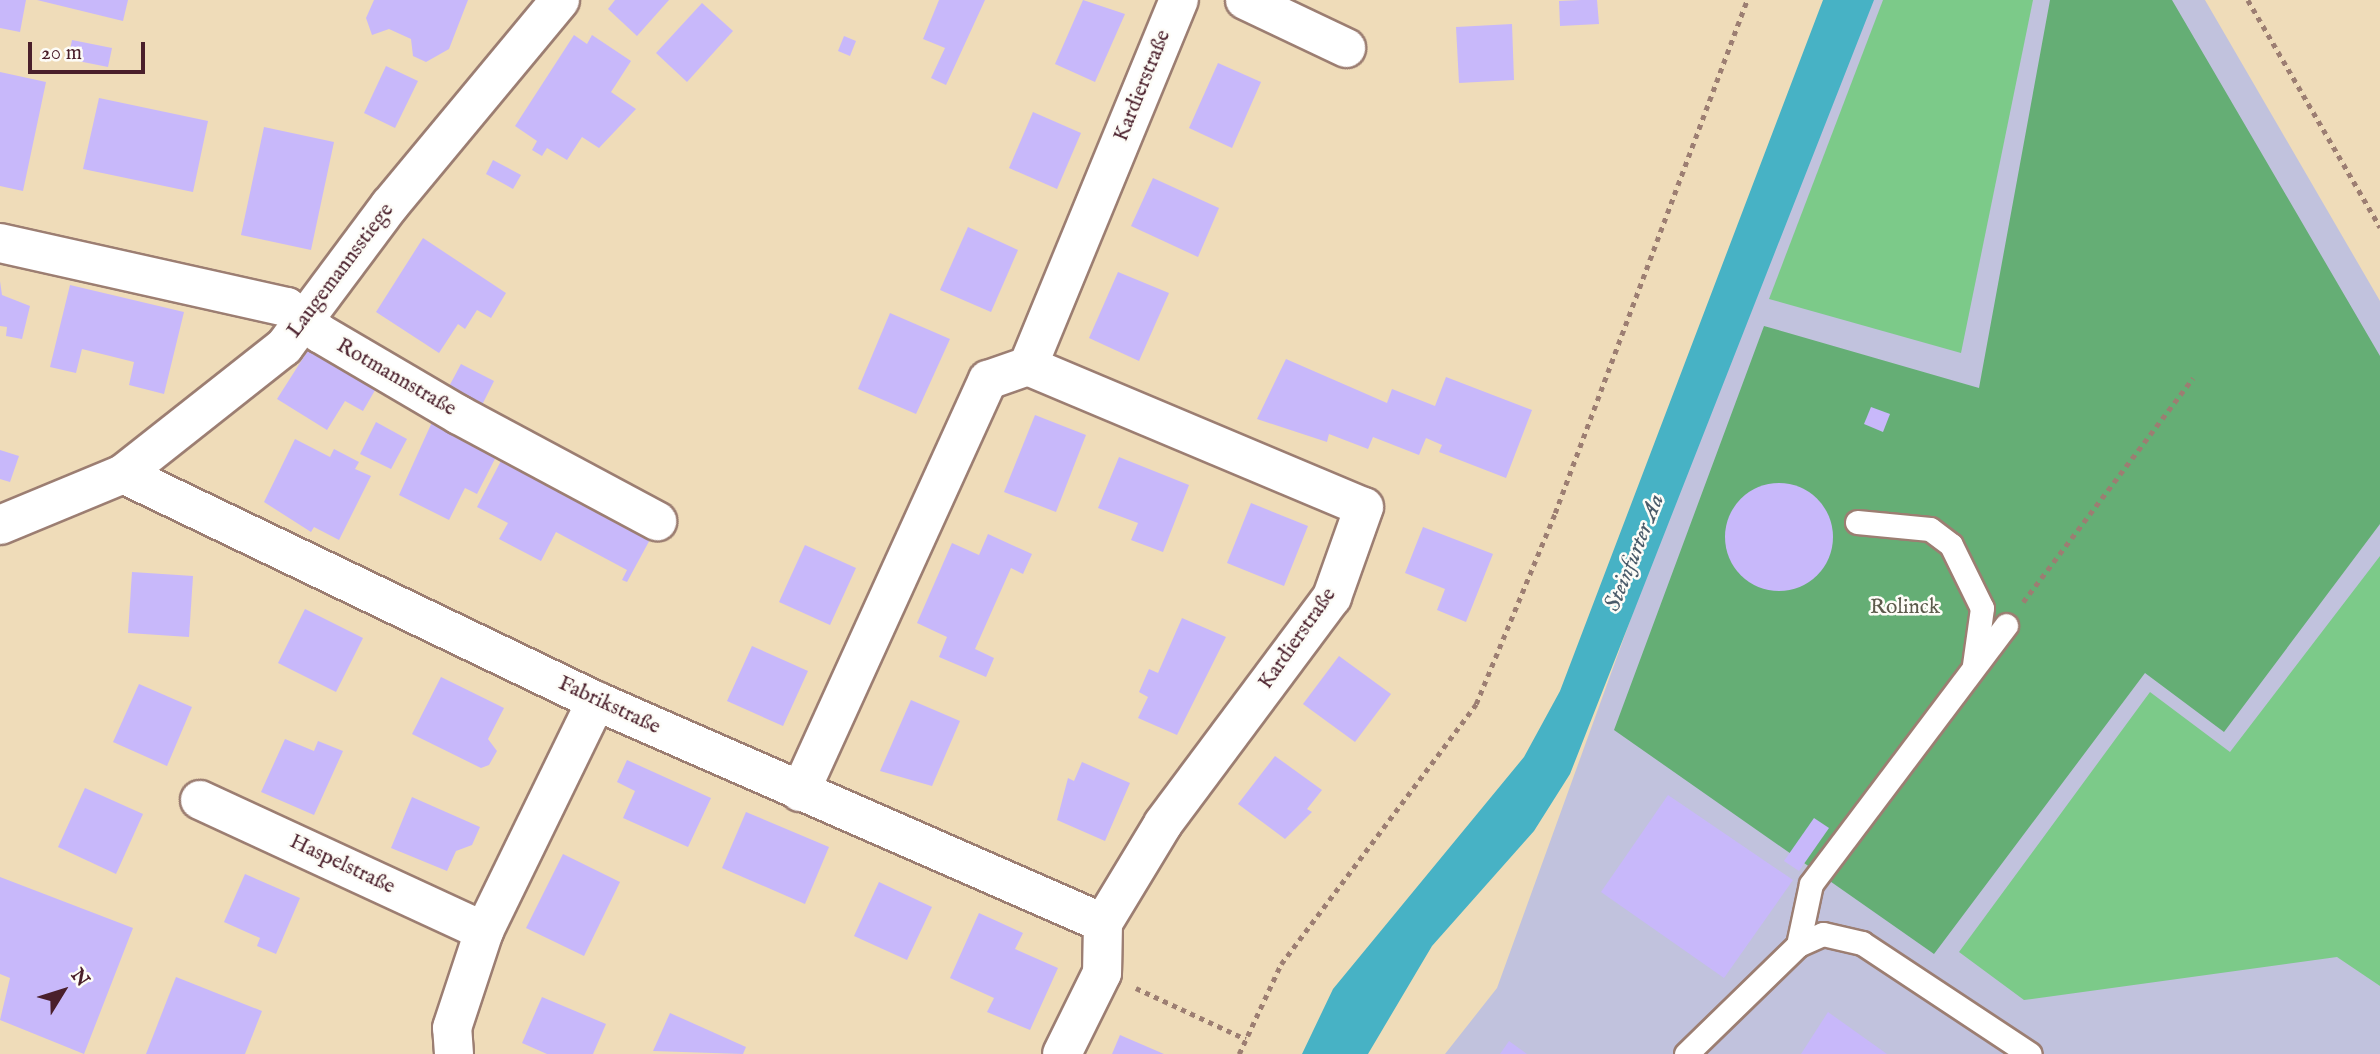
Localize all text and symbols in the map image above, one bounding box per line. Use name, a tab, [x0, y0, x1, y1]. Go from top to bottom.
street label: Kardierstraße	[1109, 27, 1177, 145]
scale bar	[32, 28, 149, 72]
text: 20 m	[41, 40, 82, 67]
street label: Laugemannsstiege	[282, 199, 400, 343]
street label: Rotmannstraße	[332, 334, 460, 422]
water label: Steinfurter Aa	[1599, 491, 1671, 615]
street label: Kardierstraße	[1254, 583, 1342, 695]
park label: Rolinck	[1870, 595, 1940, 621]
street label: Fabrikstraße	[554, 671, 664, 741]
street label: Haspelstraße	[285, 830, 399, 900]
north arrow	[28, 956, 98, 1026]
text: N	[65, 964, 94, 992]

